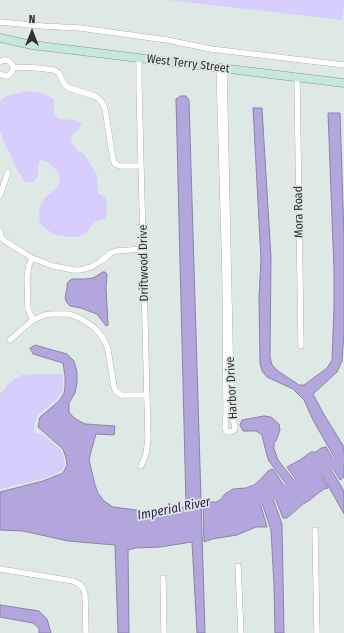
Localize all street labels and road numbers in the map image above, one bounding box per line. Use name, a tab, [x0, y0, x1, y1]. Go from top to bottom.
street label: West Terry Street	[146, 52, 230, 76]
street label: Mora Road	[291, 186, 307, 238]
street label: Driftwood Drive	[136, 224, 152, 302]
street label: Harbor Drive	[223, 356, 241, 420]

